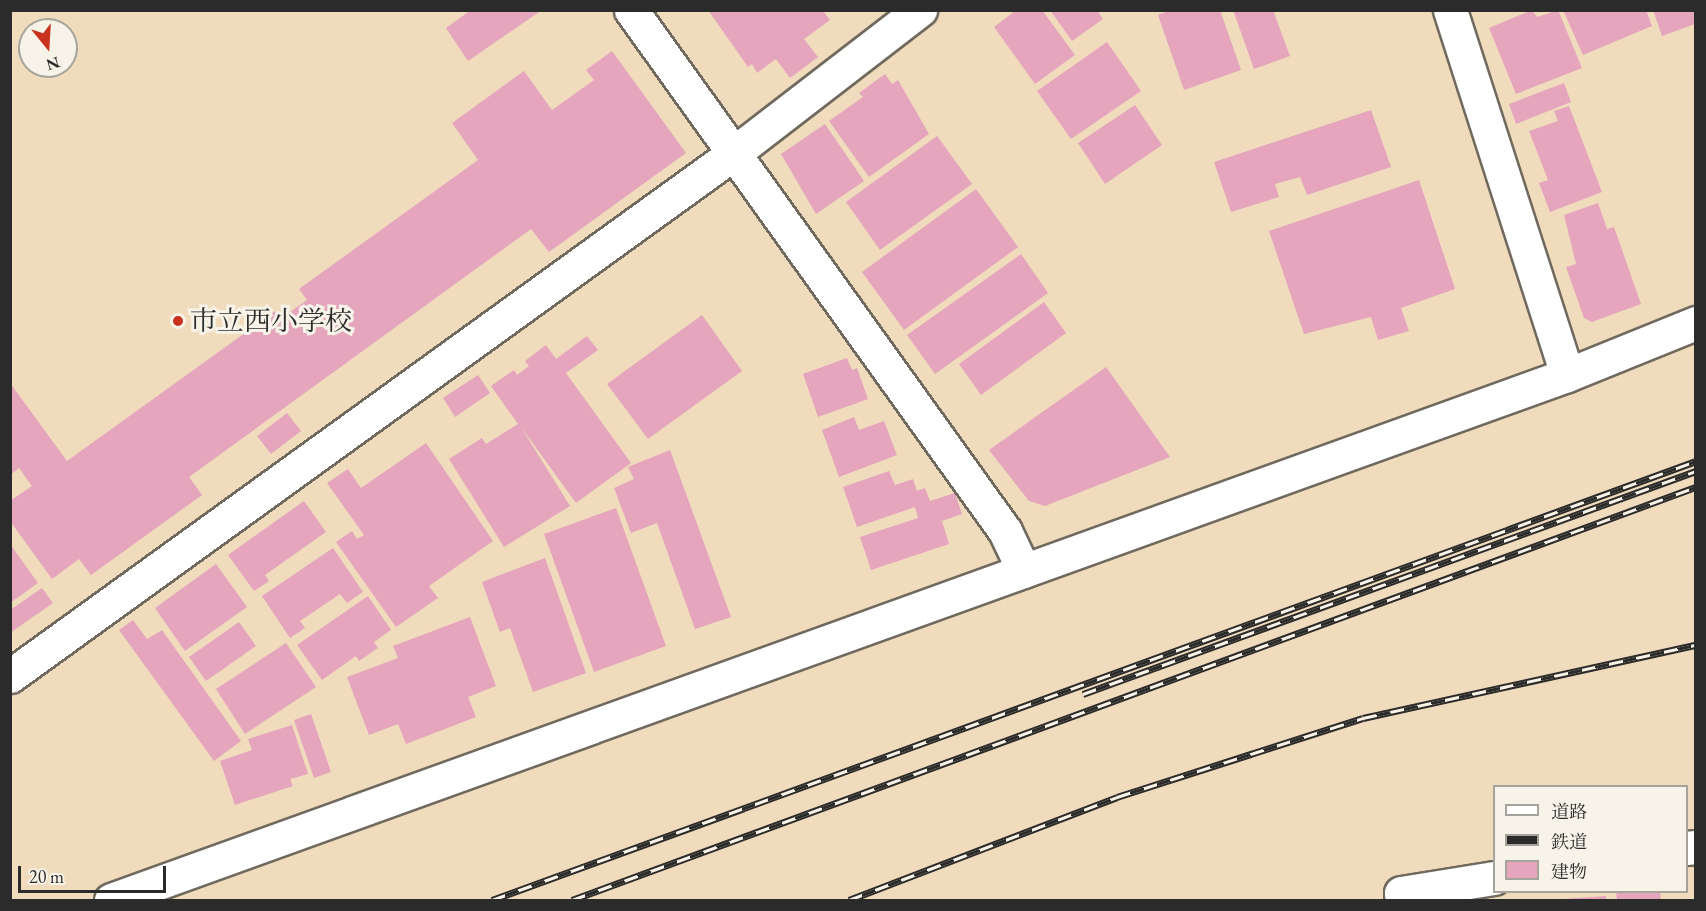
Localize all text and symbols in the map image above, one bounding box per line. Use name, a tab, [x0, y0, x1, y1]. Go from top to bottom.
north arrow	[18, 18, 78, 78]
text: N	[44, 52, 63, 76]
place label: 市立西小学校	[190, 305, 352, 337]
marker: 市立西小学校	[171, 314, 185, 328]
legend	[1493, 785, 1688, 893]
text: 道路	[1551, 800, 1587, 823]
text: 鉄道	[1551, 830, 1587, 853]
scale bar	[21, 854, 170, 892]
text: 建物	[1551, 860, 1587, 883]
text: 20 m	[29, 865, 64, 888]

